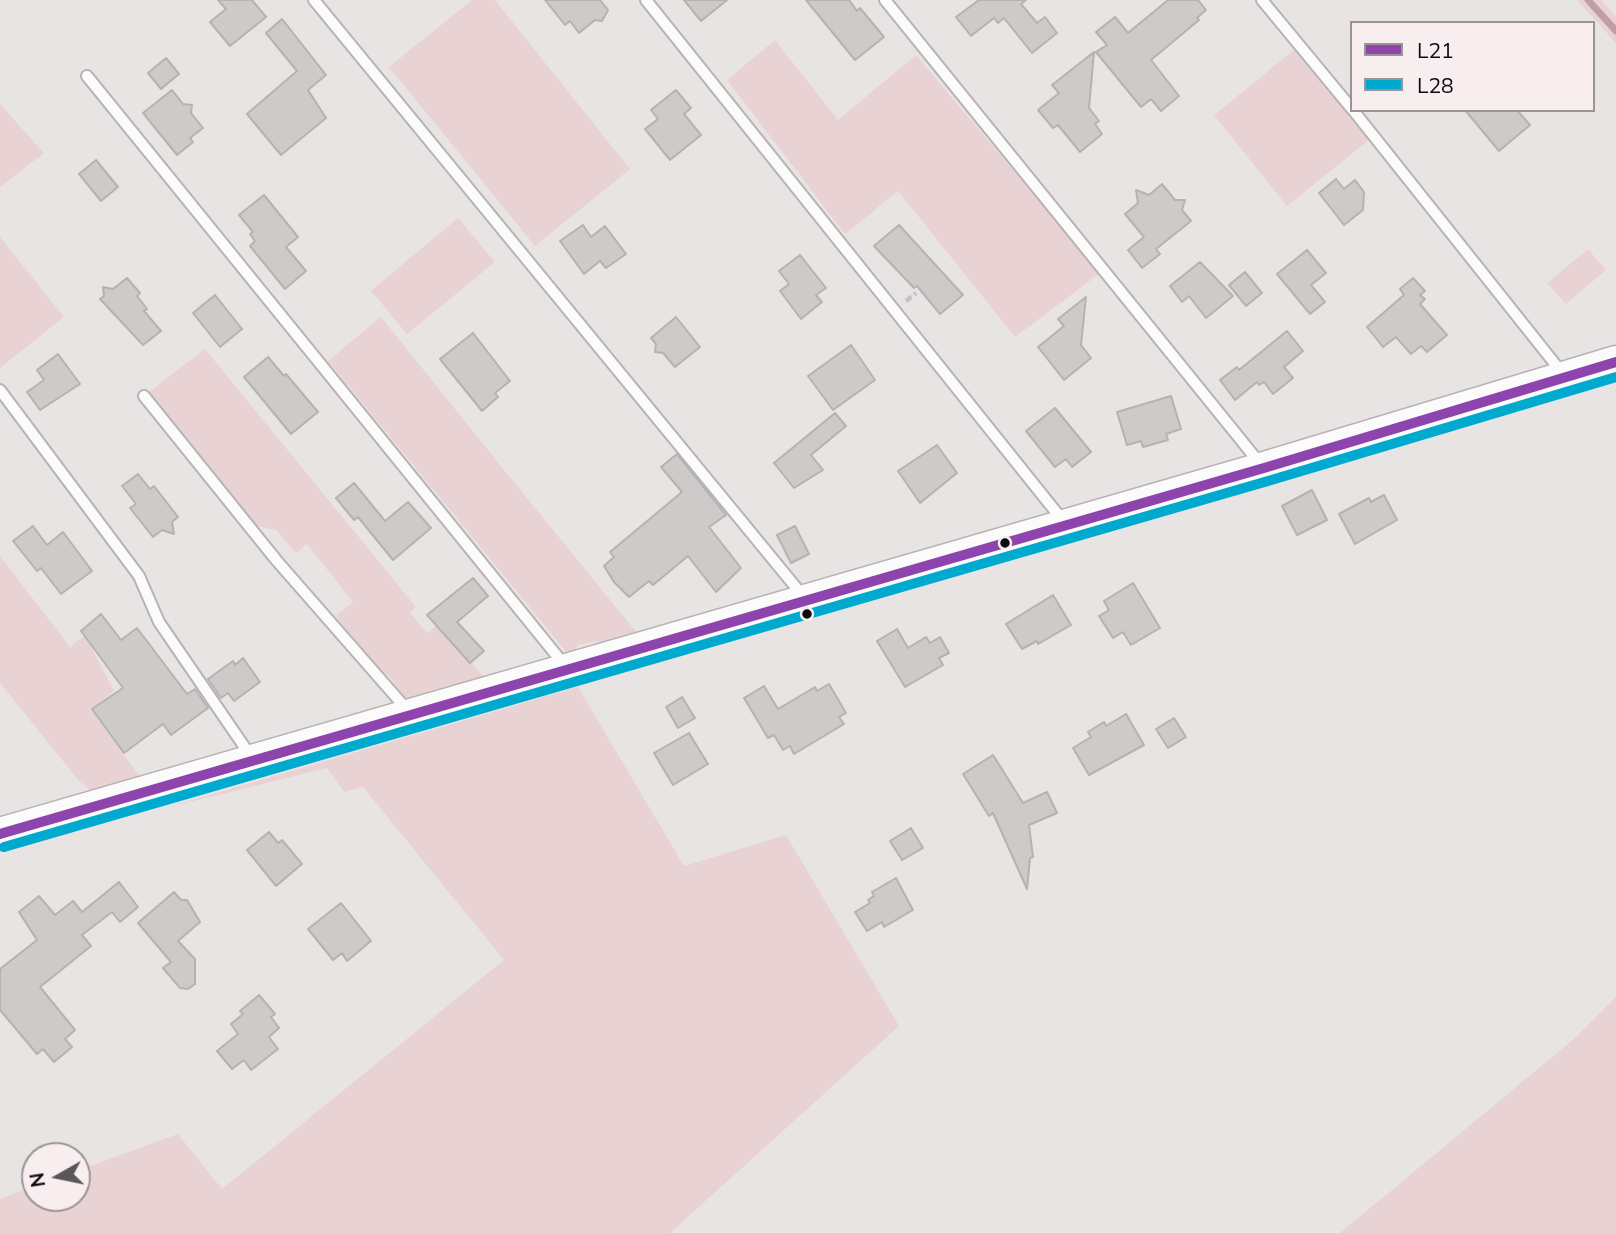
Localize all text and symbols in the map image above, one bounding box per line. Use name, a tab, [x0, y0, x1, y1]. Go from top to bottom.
legend	[1350, 21, 1595, 112]
text: L21	[1417, 37, 1454, 63]
text: L28	[1417, 72, 1454, 98]
unlabelled marker	[998, 536, 1012, 550]
unlabelled marker	[800, 607, 814, 621]
north arrow	[21, 1142, 91, 1212]
text: N	[24, 1171, 50, 1189]

